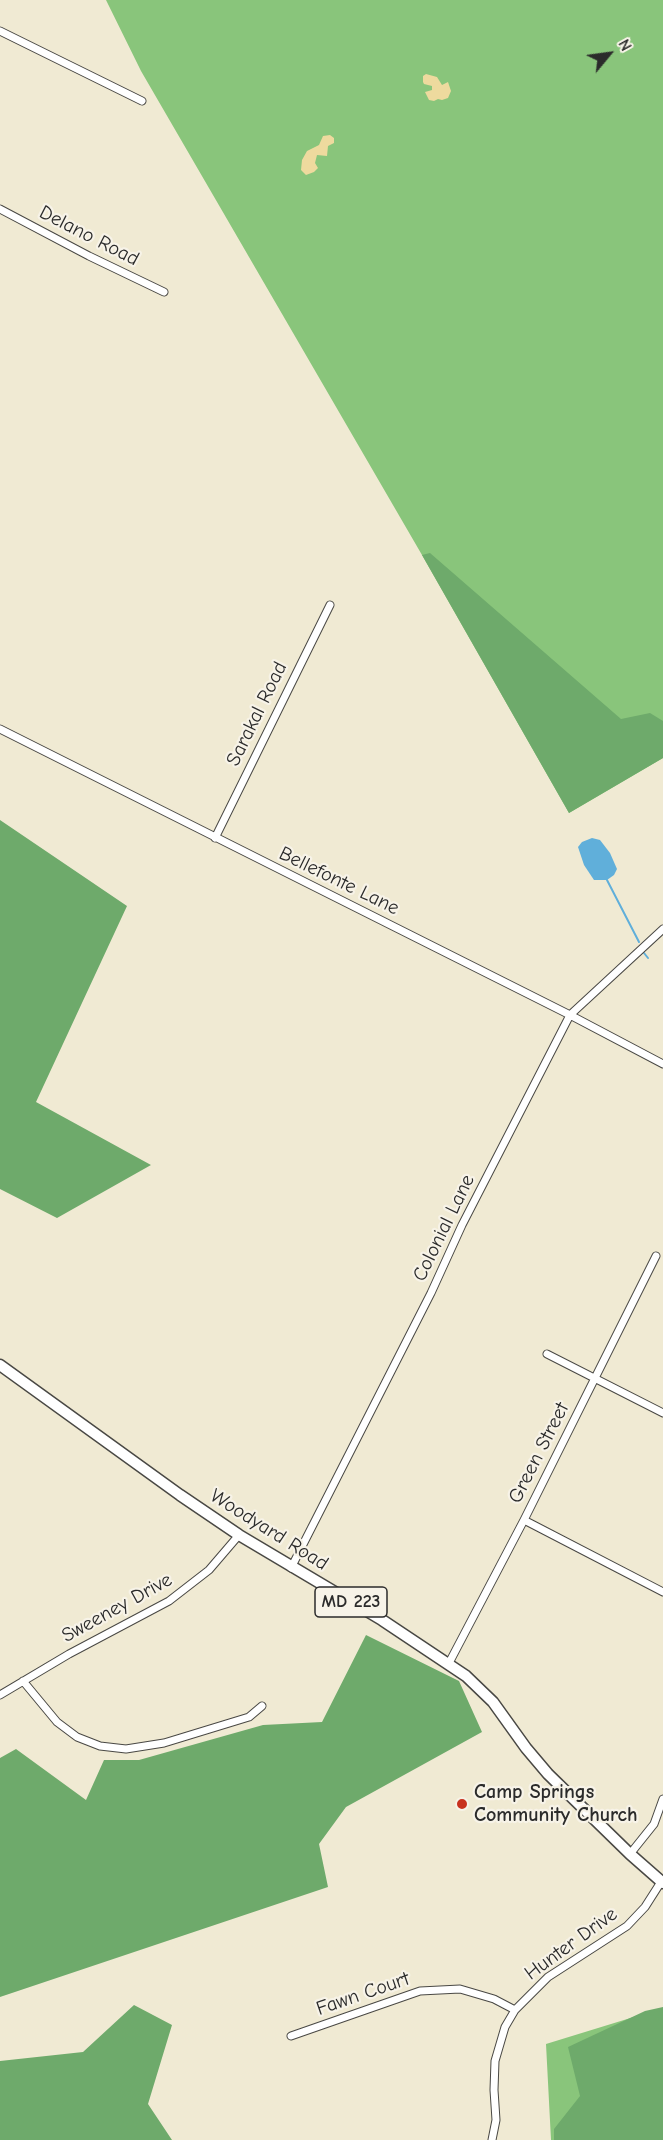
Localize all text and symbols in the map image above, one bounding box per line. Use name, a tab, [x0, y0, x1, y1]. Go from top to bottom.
north arrow	[579, 24, 639, 84]
text: N	[614, 36, 635, 54]
street label: Delano Road	[35, 201, 143, 271]
street label: Sarakal Road	[221, 658, 293, 770]
street label: Bellefonte Lane	[275, 842, 403, 920]
street label: Colonial Lane	[408, 1171, 480, 1285]
street label: Green Street	[503, 1399, 575, 1507]
street label: Woodyard Road	[205, 1484, 333, 1576]
street label: Sweeney Drive	[58, 1568, 176, 1648]
road number: MD 223	[315, 1587, 387, 1617]
place label: Camp Springs Community Church	[474, 1780, 637, 1827]
marker: Camp Springs Community Church	[455, 1797, 469, 1811]
street label: Hunter Drive	[520, 1902, 622, 1986]
street label: Fawn Court	[313, 1967, 413, 2021]

